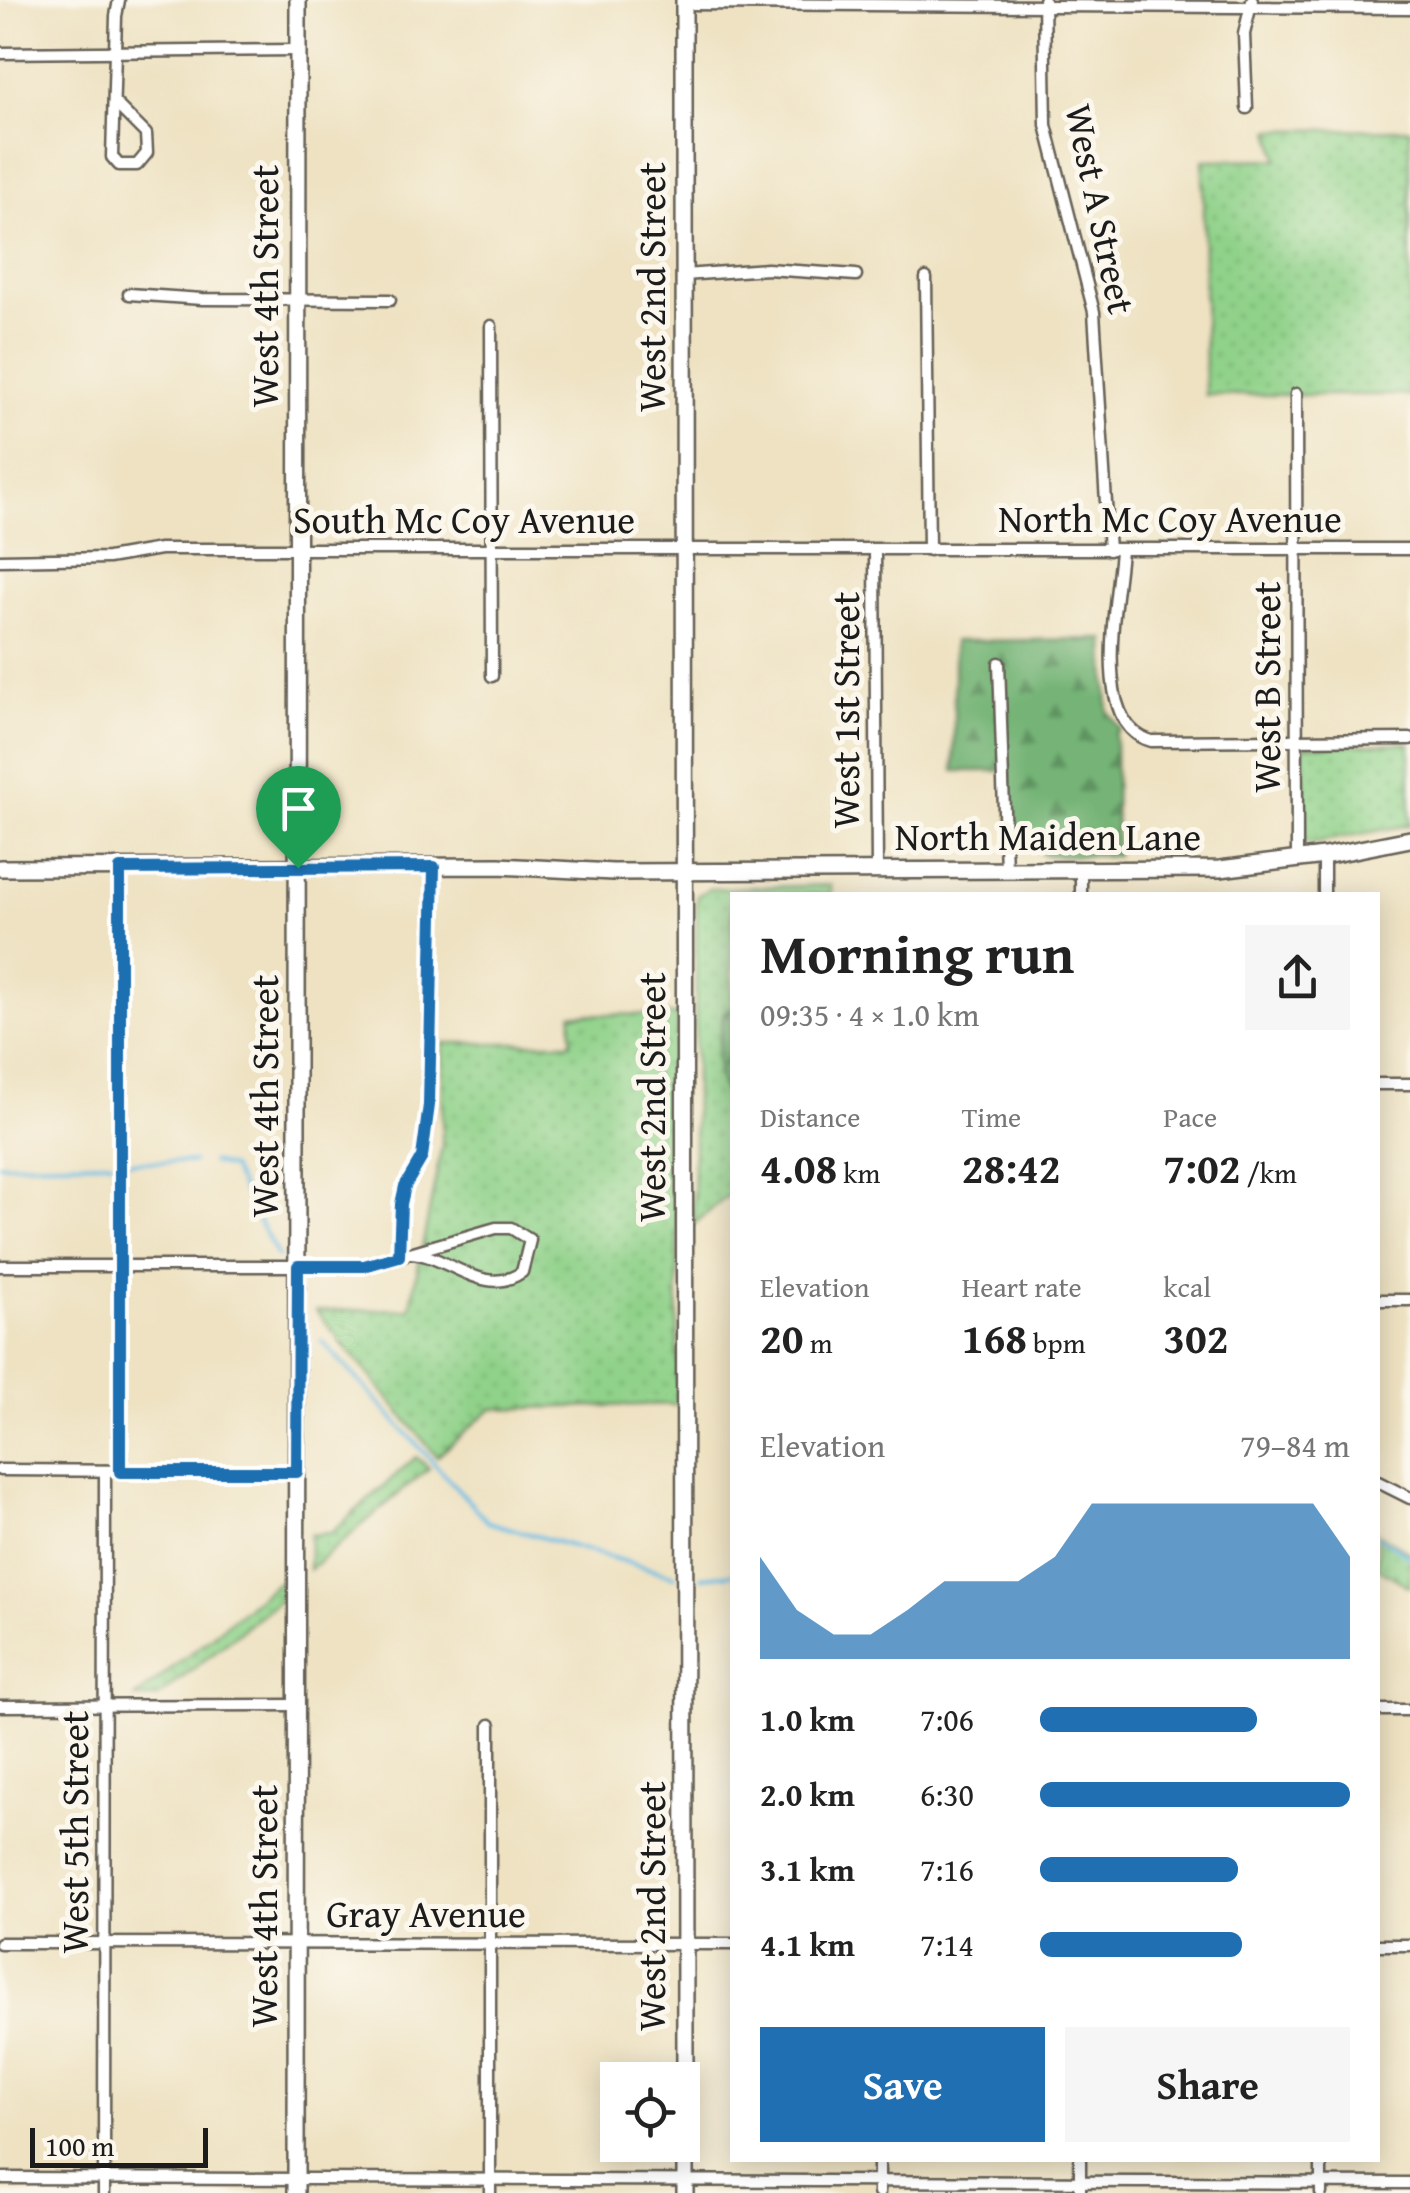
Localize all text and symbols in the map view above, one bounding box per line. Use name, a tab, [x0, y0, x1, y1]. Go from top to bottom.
street label: West A Street	[1051, 99, 1151, 319]
street label: West 2nd Street	[623, 162, 679, 412]
street label: West 4th Street	[236, 164, 292, 408]
street label: North Mc Coy Avenue	[998, 490, 1342, 546]
street label: South Mc Coy Avenue	[293, 491, 635, 547]
street label: West B Street	[1238, 581, 1294, 793]
street label: West 1st Street	[817, 592, 873, 828]
pin	[256, 766, 341, 869]
icon: arrive	[271, 781, 326, 836]
street label: North Maiden Lane	[895, 808, 1201, 864]
text: Morning run	[760, 913, 1074, 993]
button: share	[1245, 925, 1350, 1030]
street label: West 2nd Street	[623, 972, 679, 1222]
street label: West 4th Street	[236, 974, 292, 1218]
text: 09:35 · 4 × 1.0 km	[760, 991, 979, 1038]
text: Distance	[760, 1096, 860, 1137]
text: Time	[962, 1096, 1021, 1137]
text: Pace	[1163, 1096, 1217, 1137]
text: 4.08	[760, 1137, 837, 1198]
text: 28:42	[962, 1137, 1061, 1198]
text: 7:02	[1163, 1137, 1240, 1198]
text: km	[837, 1152, 880, 1193]
text: /km	[1240, 1152, 1297, 1193]
text: Elevation	[760, 1266, 870, 1307]
text: Heart rate	[962, 1266, 1082, 1307]
text: kcal	[1163, 1266, 1211, 1307]
text: 20	[760, 1307, 804, 1368]
text: 168	[962, 1307, 1027, 1368]
text: 302	[1163, 1307, 1229, 1368]
text: m	[804, 1322, 833, 1363]
text: bpm	[1027, 1322, 1086, 1363]
text: Elevation	[760, 1422, 885, 1469]
text: 79–84 m	[1240, 1422, 1350, 1469]
text: 1.0 km	[760, 1696, 855, 1743]
text: 7:06	[920, 1696, 974, 1743]
street label: West 5th Street	[46, 1710, 102, 1954]
text: 2.0 km	[760, 1771, 855, 1818]
text: 6:30	[920, 1771, 974, 1818]
street label: West 2nd Street	[623, 1781, 679, 2031]
street label: West 4th Street	[235, 1784, 291, 2028]
text: 3.1 km	[760, 1846, 855, 1893]
text: 7:16	[920, 1846, 974, 1893]
street label: Gray Avenue	[326, 1885, 526, 1941]
text: 4.1 km	[760, 1921, 855, 1968]
text: 7:14	[920, 1921, 974, 1968]
button: Save	[760, 2027, 1045, 2142]
button: Share	[1065, 2027, 1350, 2142]
map controls	[600, 2062, 700, 2162]
button: locate	[600, 2062, 700, 2162]
scale bar	[30, 2123, 208, 2168]
text: 100 m	[45, 2125, 114, 2166]

